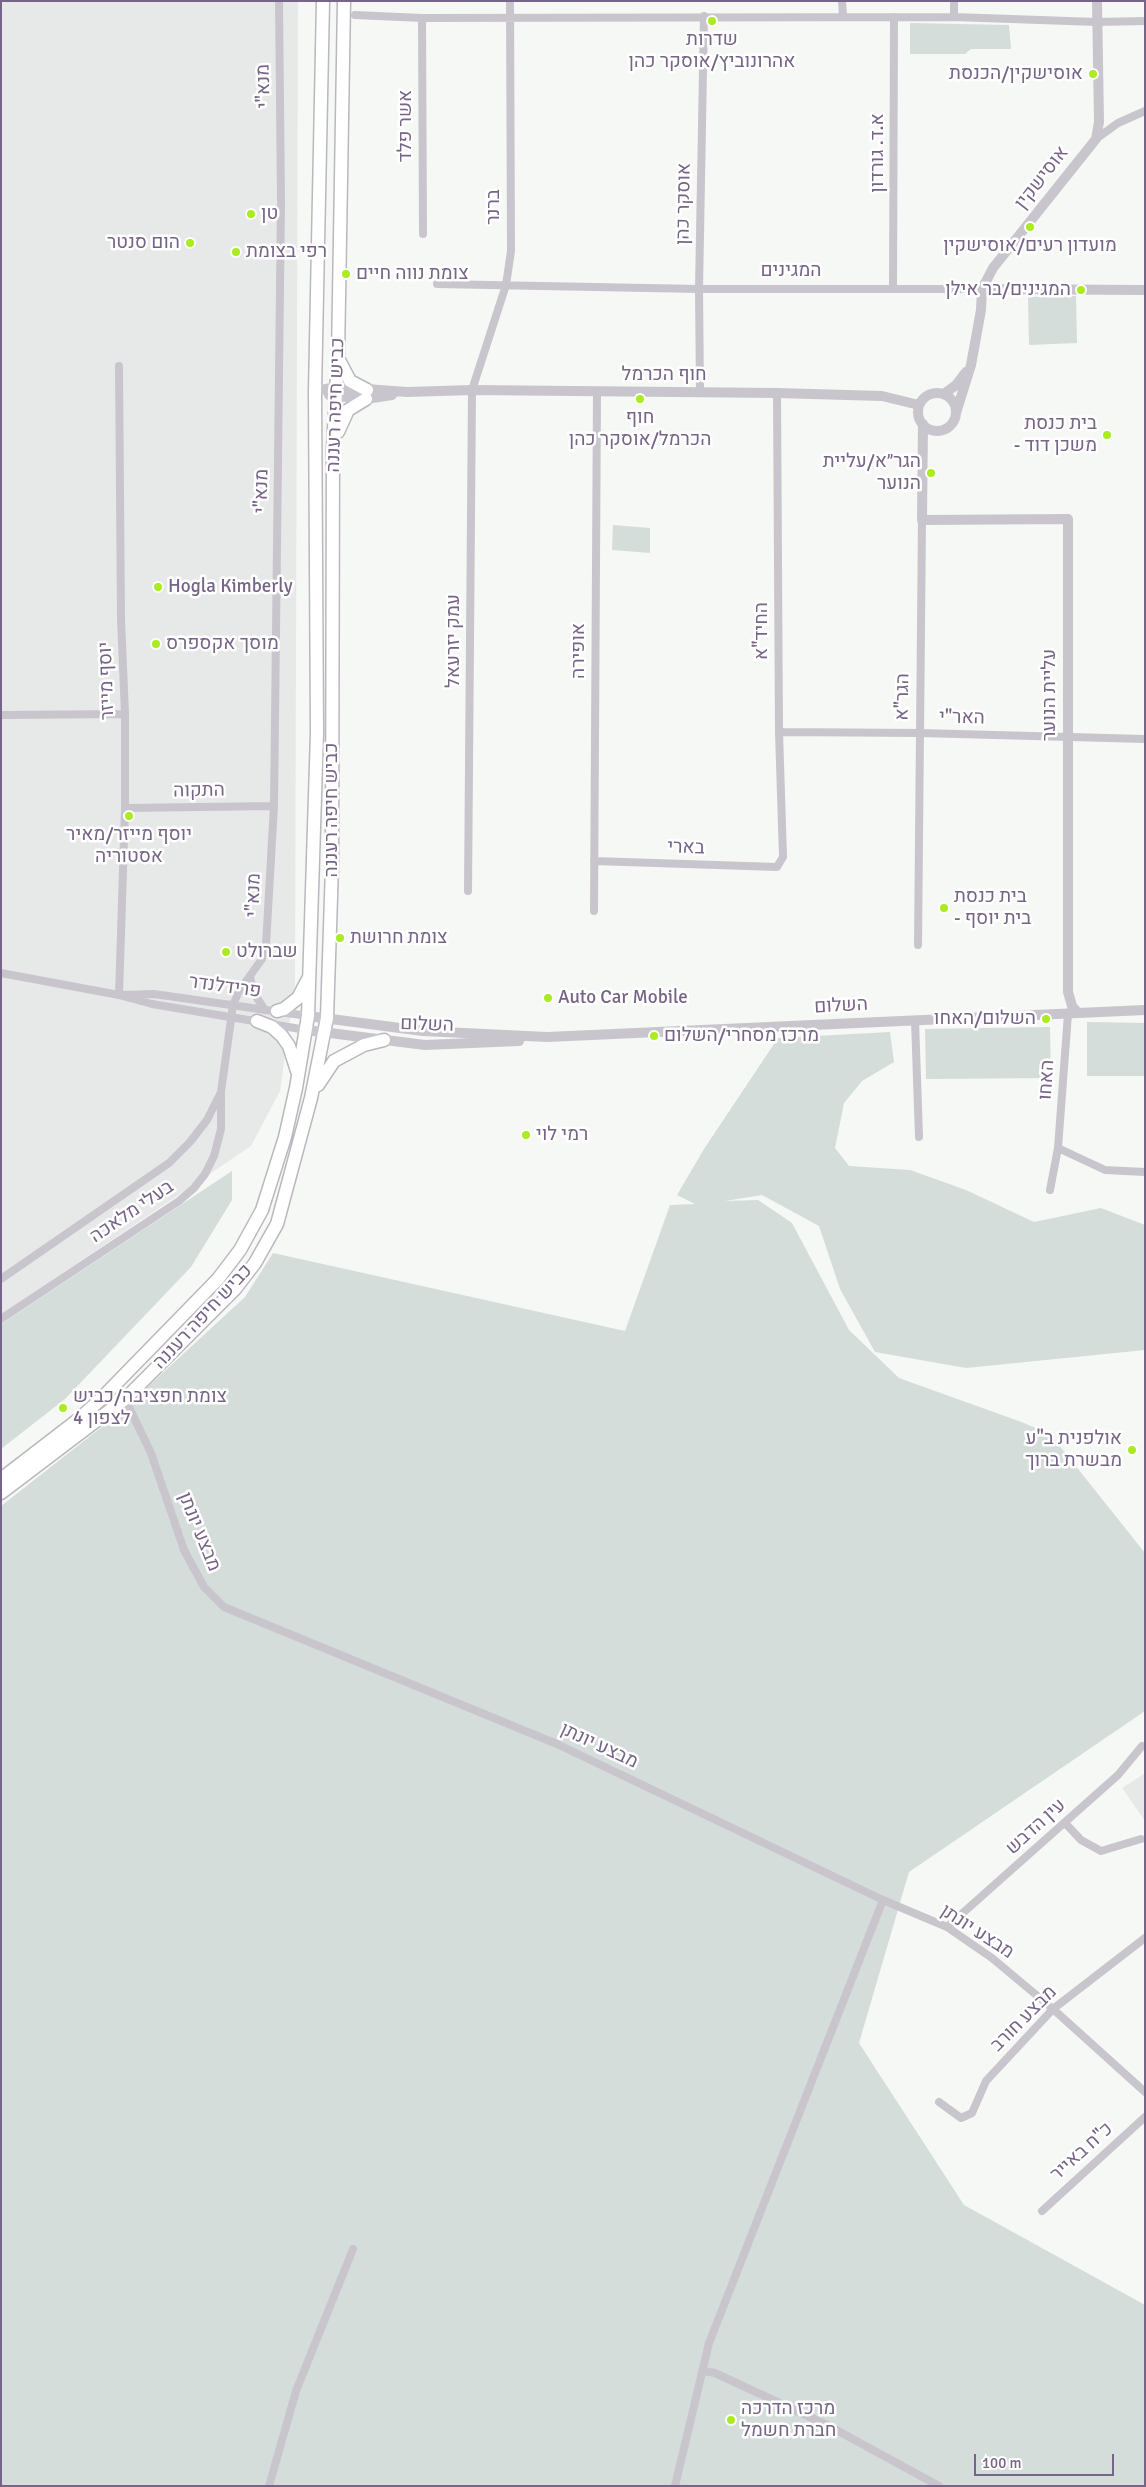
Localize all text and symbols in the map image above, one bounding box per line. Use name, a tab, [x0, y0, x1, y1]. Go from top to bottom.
marker: שדרות אהרונוביץ/אוסקר כהן	[706, 15, 718, 27]
place label: שדרות אהרונוביץ/אוסקר כהן	[629, 29, 795, 73]
place label: אוסישקין/הכנסת	[949, 63, 1083, 85]
street label: מנא"י	[252, 64, 276, 108]
marker: אוסישקין/הכנסת	[1087, 68, 1099, 80]
street label: אשר פלד	[395, 90, 417, 162]
street label: א.ד. גורדון	[867, 113, 889, 193]
street label: אוסישקין	[1010, 142, 1074, 214]
street label: אוסקר כהן	[672, 163, 696, 245]
street label: ברנר	[483, 189, 505, 225]
place label: טן	[261, 203, 278, 225]
marker: טן	[245, 208, 257, 220]
marker: מועדון רעים/אוסישקין	[1024, 221, 1036, 233]
place label: הום סנטר	[107, 232, 180, 254]
place label: מועדון רעים/אוסישקין	[943, 235, 1117, 257]
marker: הום סנטר	[184, 237, 196, 249]
place label: רפי בצומת	[246, 241, 327, 263]
marker: רפי בצומת	[230, 246, 242, 258]
street label: המגינים	[761, 260, 821, 282]
place label: צומת נווה חיים	[356, 263, 469, 285]
marker: צומת נווה חיים	[340, 268, 352, 280]
place label: המגינים/בר אילן	[945, 279, 1071, 301]
marker: המגינים/בר אילן	[1075, 284, 1087, 296]
street label: כביש חיפה רעננה	[322, 337, 350, 473]
street label: חוף הכרמל	[621, 364, 707, 386]
marker: חוף הכרמל/אוסקר כהן	[634, 393, 646, 405]
place label: חוף הכרמל/אוסקר כהן	[569, 407, 711, 451]
place label: בית כנסת - משכן דוד	[1014, 413, 1097, 457]
marker: בית כנסת - משכן דוד	[1101, 429, 1113, 441]
place label: הגר״א/עליית הנוער	[823, 451, 921, 495]
marker: הגר״א/עליית הנוער	[925, 467, 937, 479]
street label: מנא"י	[250, 469, 274, 513]
place label: Hogla Kimberly	[168, 576, 293, 598]
marker: Hogla Kimberly	[152, 581, 164, 593]
street label: עמק יזרעאל	[443, 594, 465, 688]
street label: החיד"א	[751, 602, 773, 660]
street label: אופירה	[568, 623, 590, 679]
place label: מוסך אקספרס	[166, 633, 279, 655]
marker: מוסך אקספרס	[150, 638, 162, 650]
street label: יוסף מייזר	[94, 641, 120, 721]
street label: עליית הנוער	[1039, 649, 1061, 741]
street label: הגר"א	[891, 673, 915, 721]
street label: האר"י	[939, 706, 985, 730]
street label: כביש חיפה רעננה	[321, 742, 343, 878]
street label: התקוה	[173, 779, 225, 803]
marker: יוסף מייזר/מאיר אסטוריה	[123, 810, 135, 822]
place label: יוסף מייזר/מאיר אסטוריה	[66, 824, 192, 868]
street label: בארי	[667, 836, 705, 860]
street label: מנא"י	[242, 873, 266, 917]
place label: בית כנסת - בית יוסף	[954, 886, 1031, 930]
marker: בית כנסת - בית יוסף	[938, 902, 950, 914]
place label: צומת חרושת	[350, 927, 447, 949]
marker: צומת חרושת	[334, 932, 346, 944]
place label: שברולט	[236, 941, 297, 963]
marker: שברולט	[220, 946, 232, 958]
street label: פרידלנדר	[187, 971, 263, 1003]
place label: Auto Car Mobile	[558, 987, 688, 1009]
marker: Auto Car Mobile	[542, 992, 554, 1004]
street label: השלום	[814, 993, 868, 1019]
place label: השלום/האחו	[934, 1008, 1036, 1030]
street label: השלום	[400, 1013, 454, 1037]
marker: השלום/האחו	[1040, 1013, 1052, 1025]
place label: מרכז מסחרי/השלום	[664, 1025, 819, 1047]
marker: מרכז מסחרי/השלום	[648, 1030, 660, 1042]
street label: האחו	[1034, 1059, 1060, 1101]
place label: רמי לוי	[536, 1124, 588, 1146]
marker: רמי לוי	[520, 1129, 532, 1141]
street label: בעלי מלאכה	[86, 1176, 178, 1248]
street label: כביש חיפה רעננה	[149, 1260, 257, 1374]
place label: צומת חפציבה/כביש 4 לצפון	[73, 1386, 227, 1430]
marker: צומת חפציבה/כביש 4 לצפון	[57, 1402, 69, 1414]
place label: אולפנית ב"ע מבשרת ברוך	[1025, 1428, 1122, 1472]
marker: אולפנית ב"ע מבשרת ברוך	[1126, 1444, 1138, 1456]
street label: מבצע יונתן	[173, 1489, 225, 1575]
street label: מבצע יונתן	[556, 1718, 642, 1774]
street label: עין הדבש	[1001, 1794, 1071, 1860]
street label: מבצע יונתן	[936, 1900, 1018, 1964]
street label: מבצע חורב	[986, 1981, 1062, 2057]
street label: כ"ח באייר	[1046, 2118, 1118, 2186]
place label: מרכז הדרכה חברת חשמל	[741, 2398, 836, 2442]
marker: מרכז הדרכה חברת חשמל	[725, 2414, 737, 2426]
scale bar	[976, 2444, 1116, 2476]
text: 100 m	[982, 2454, 1022, 2472]

